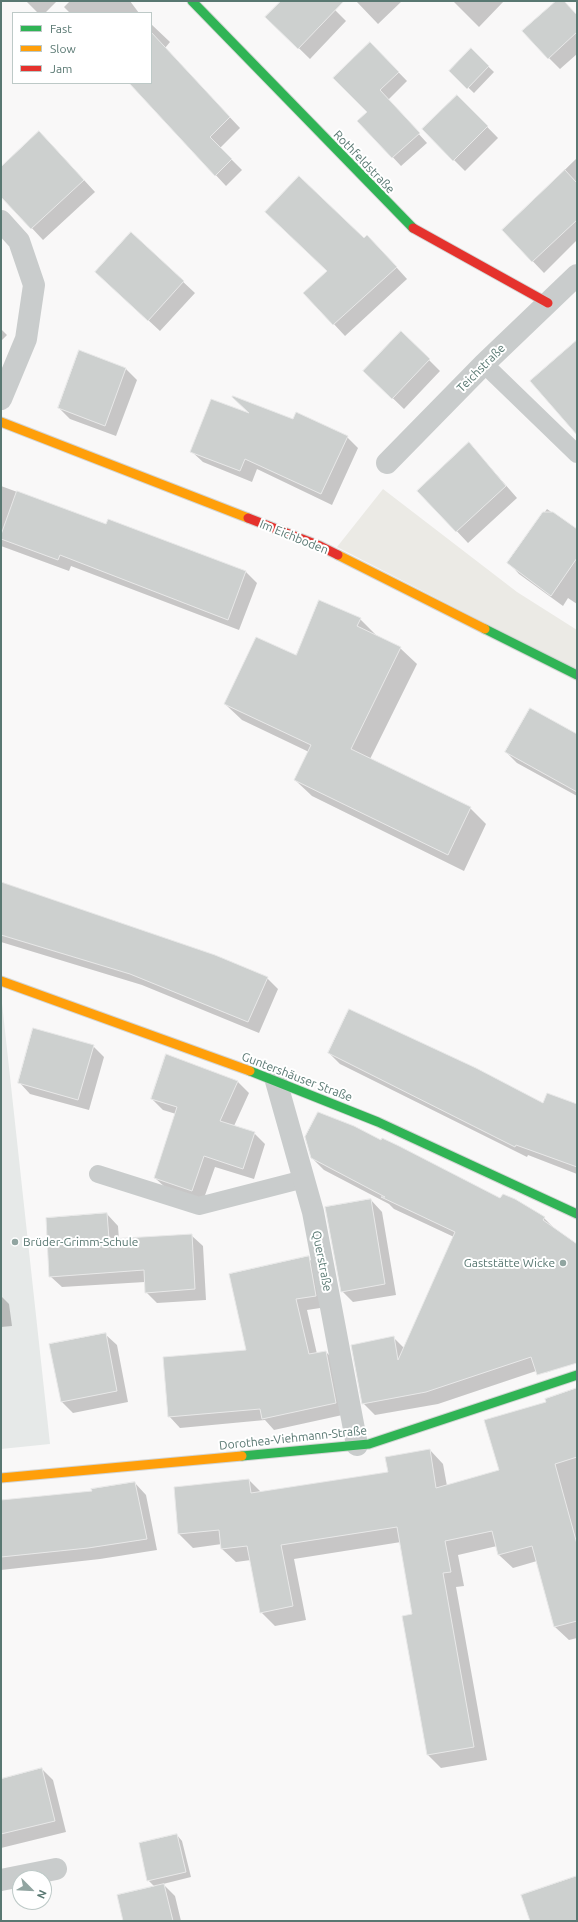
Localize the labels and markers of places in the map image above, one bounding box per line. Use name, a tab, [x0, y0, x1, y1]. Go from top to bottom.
place label: Brüder-Grimm-Schule	[23, 1235, 138, 1249]
marker: Brüder-Grimm-Schule	[10, 1237, 20, 1247]
place label: Gaststätte Wicke	[464, 1256, 555, 1270]
marker: Gaststätte Wicke	[558, 1258, 568, 1268]

